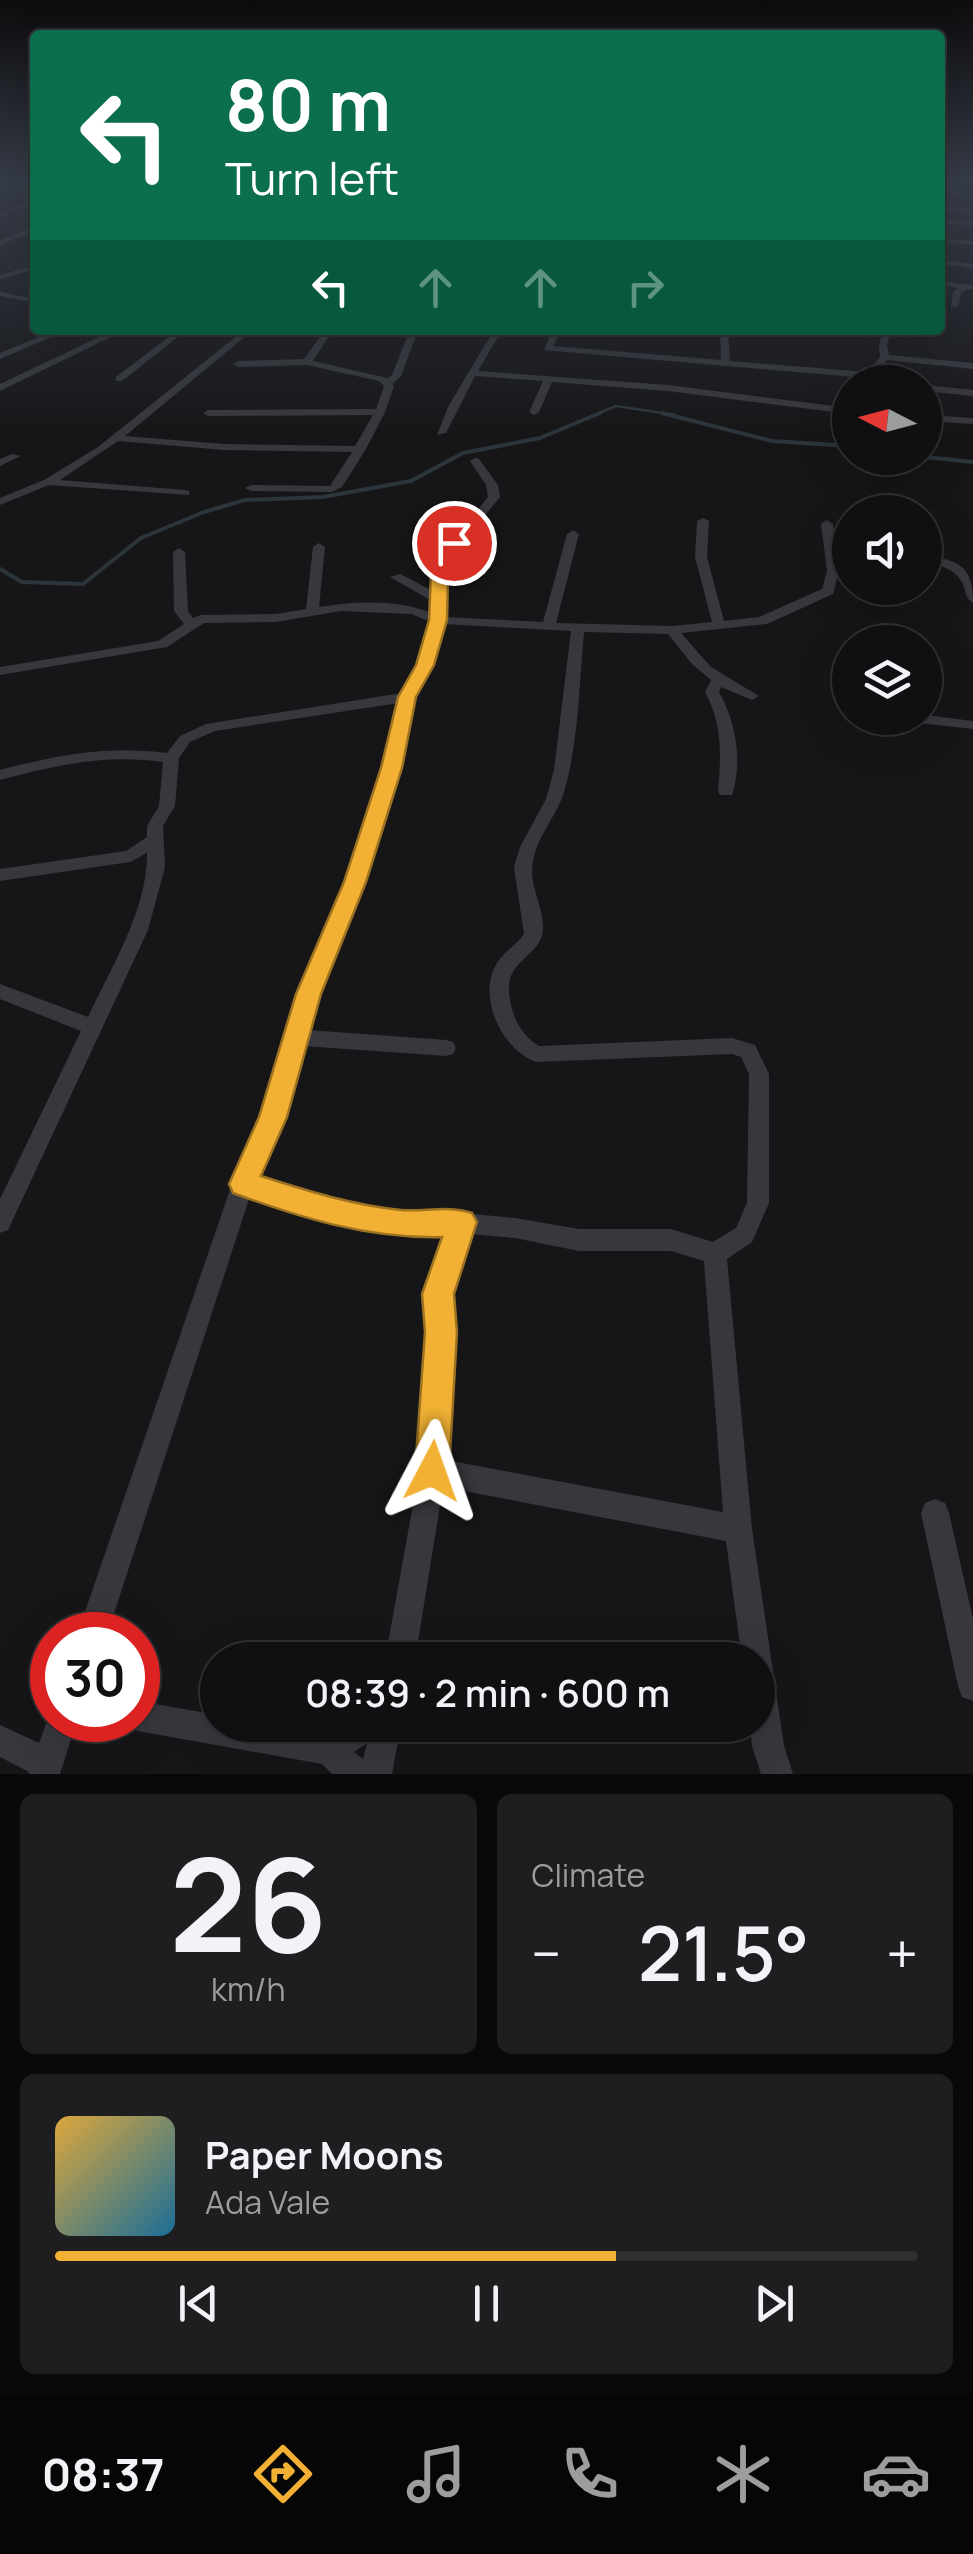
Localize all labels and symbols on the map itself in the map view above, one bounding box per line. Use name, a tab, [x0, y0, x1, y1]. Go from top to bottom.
north arrow	[832, 365, 942, 475]
pin	[412, 501, 497, 586]
position arrow	[380, 1419, 484, 1523]
speed limit sign: 30	[30, 1612, 160, 1742]

